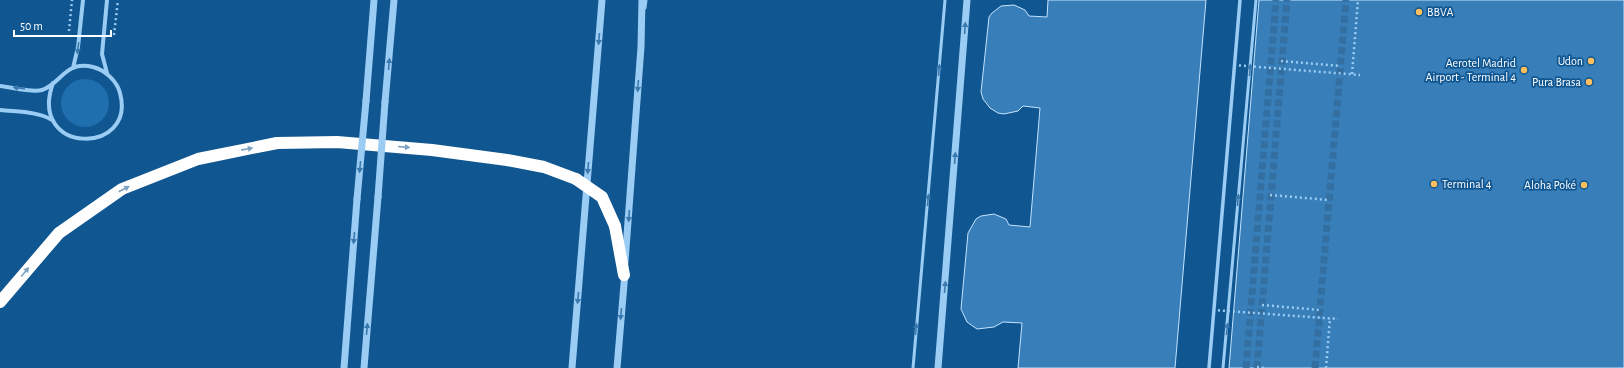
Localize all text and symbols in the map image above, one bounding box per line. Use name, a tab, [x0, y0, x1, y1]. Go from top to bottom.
place label: BBVA	[1427, 6, 1453, 18]
marker: BBVA	[1414, 7, 1424, 17]
scale bar	[14, 12, 111, 38]
text: 50 m	[20, 20, 43, 32]
one-way arrow	[962, 22, 969, 34]
one-way arrow	[595, 33, 602, 45]
one-way arrow	[75, 42, 81, 54]
place label: Udon	[1558, 55, 1583, 67]
marker: Udon	[1586, 56, 1596, 66]
place label: Aerotel Madrid Airport - Terminal 4	[1426, 57, 1516, 83]
one-way arrow	[385, 58, 392, 70]
one-way arrow	[936, 64, 942, 76]
one-way arrow	[1246, 64, 1253, 76]
marker: Aerotel Madrid Airport - Terminal 4	[1519, 65, 1529, 75]
place label: Pura Brasa	[1532, 76, 1581, 88]
marker: Pura Brasa	[1584, 77, 1594, 87]
one-way arrow	[634, 80, 641, 92]
one-way arrow	[13, 85, 25, 92]
one-way arrow	[398, 144, 410, 151]
one-way arrow	[241, 146, 253, 152]
one-way arrow	[952, 152, 959, 164]
one-way arrow	[357, 161, 363, 174]
one-way arrow	[585, 162, 592, 174]
place label: Terminal 4	[1442, 178, 1492, 190]
marker: Terminal 4	[1429, 179, 1439, 189]
place label: Aloha Poké	[1524, 179, 1576, 191]
marker: Aloha Poké	[1579, 180, 1589, 190]
one-way arrow	[118, 186, 129, 192]
one-way arrow	[924, 194, 931, 206]
one-way arrow	[1235, 194, 1241, 206]
one-way arrow	[625, 210, 632, 222]
one-way arrow	[351, 232, 357, 244]
one-way arrow	[21, 267, 30, 277]
one-way arrow	[942, 281, 949, 293]
one-way arrow	[575, 292, 581, 304]
one-way arrow	[618, 308, 625, 320]
one-way arrow	[364, 323, 370, 335]
one-way arrow	[913, 323, 920, 335]
one-way arrow	[1223, 323, 1230, 335]

